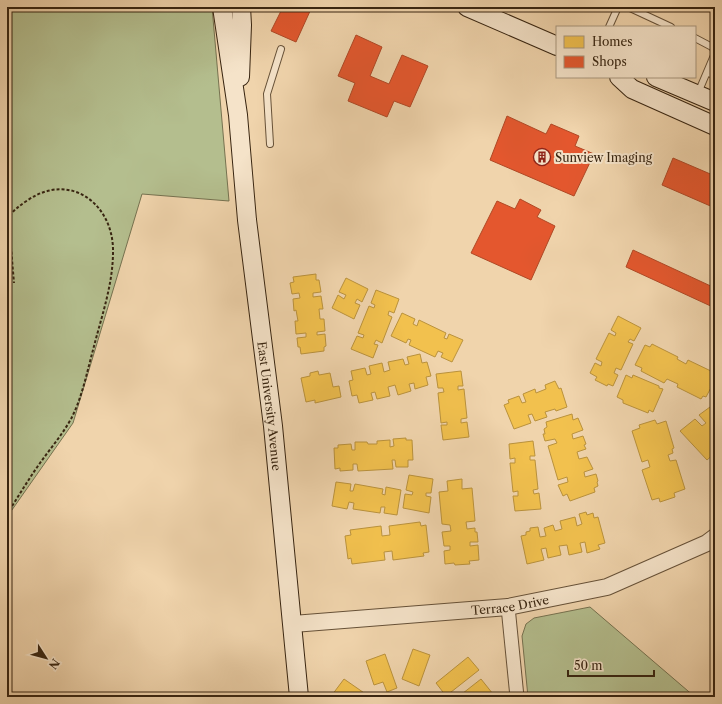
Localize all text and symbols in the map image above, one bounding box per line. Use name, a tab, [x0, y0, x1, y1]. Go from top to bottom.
legend	[556, 26, 696, 78]
text: Homes	[592, 34, 632, 49]
text: Shops	[592, 54, 627, 69]
building icon: Sunview Imaging	[532, 147, 552, 167]
place label: Sunview Imaging	[555, 150, 653, 165]
street label: East University Avenue	[255, 340, 285, 472]
street label: Terrace Drive	[471, 591, 550, 617]
north arrow	[26, 638, 66, 678]
scale bar	[568, 652, 654, 678]
text: N	[45, 656, 63, 672]
text: 50 m	[574, 658, 603, 673]

